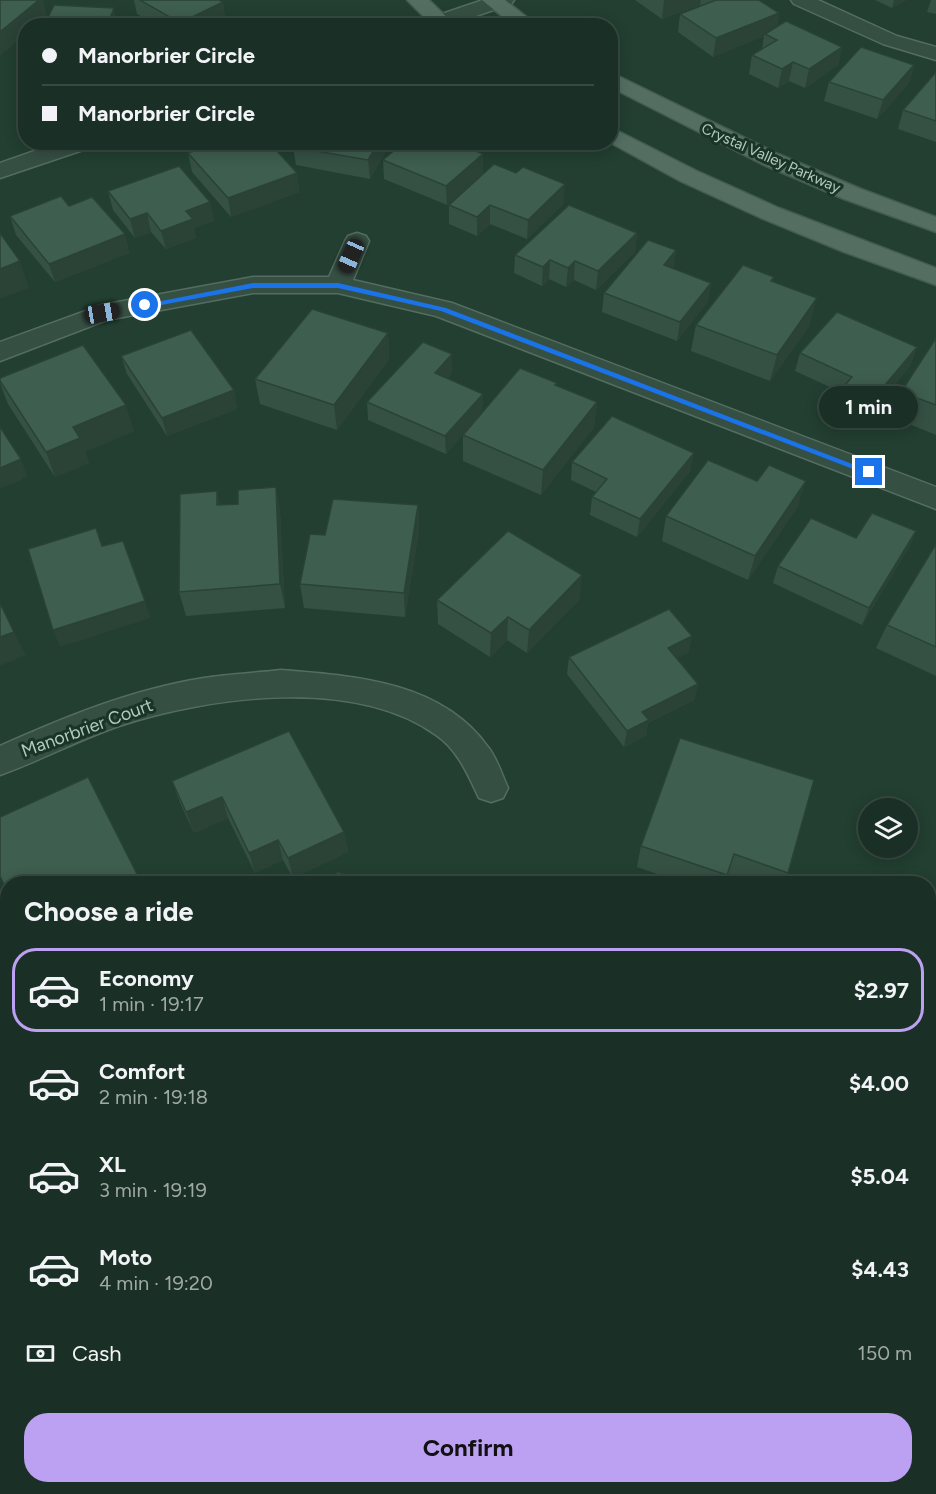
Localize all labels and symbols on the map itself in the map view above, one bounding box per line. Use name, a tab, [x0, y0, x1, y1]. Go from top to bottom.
street label: Crystal Valley Parkway	[699, 119, 843, 197]
car	[335, 236, 367, 276]
route start	[131, 291, 158, 318]
car	[83, 301, 121, 325]
callout: 1 min	[820, 385, 918, 427]
route end	[855, 458, 882, 485]
street label: Manorbrier Court	[18, 694, 156, 762]

